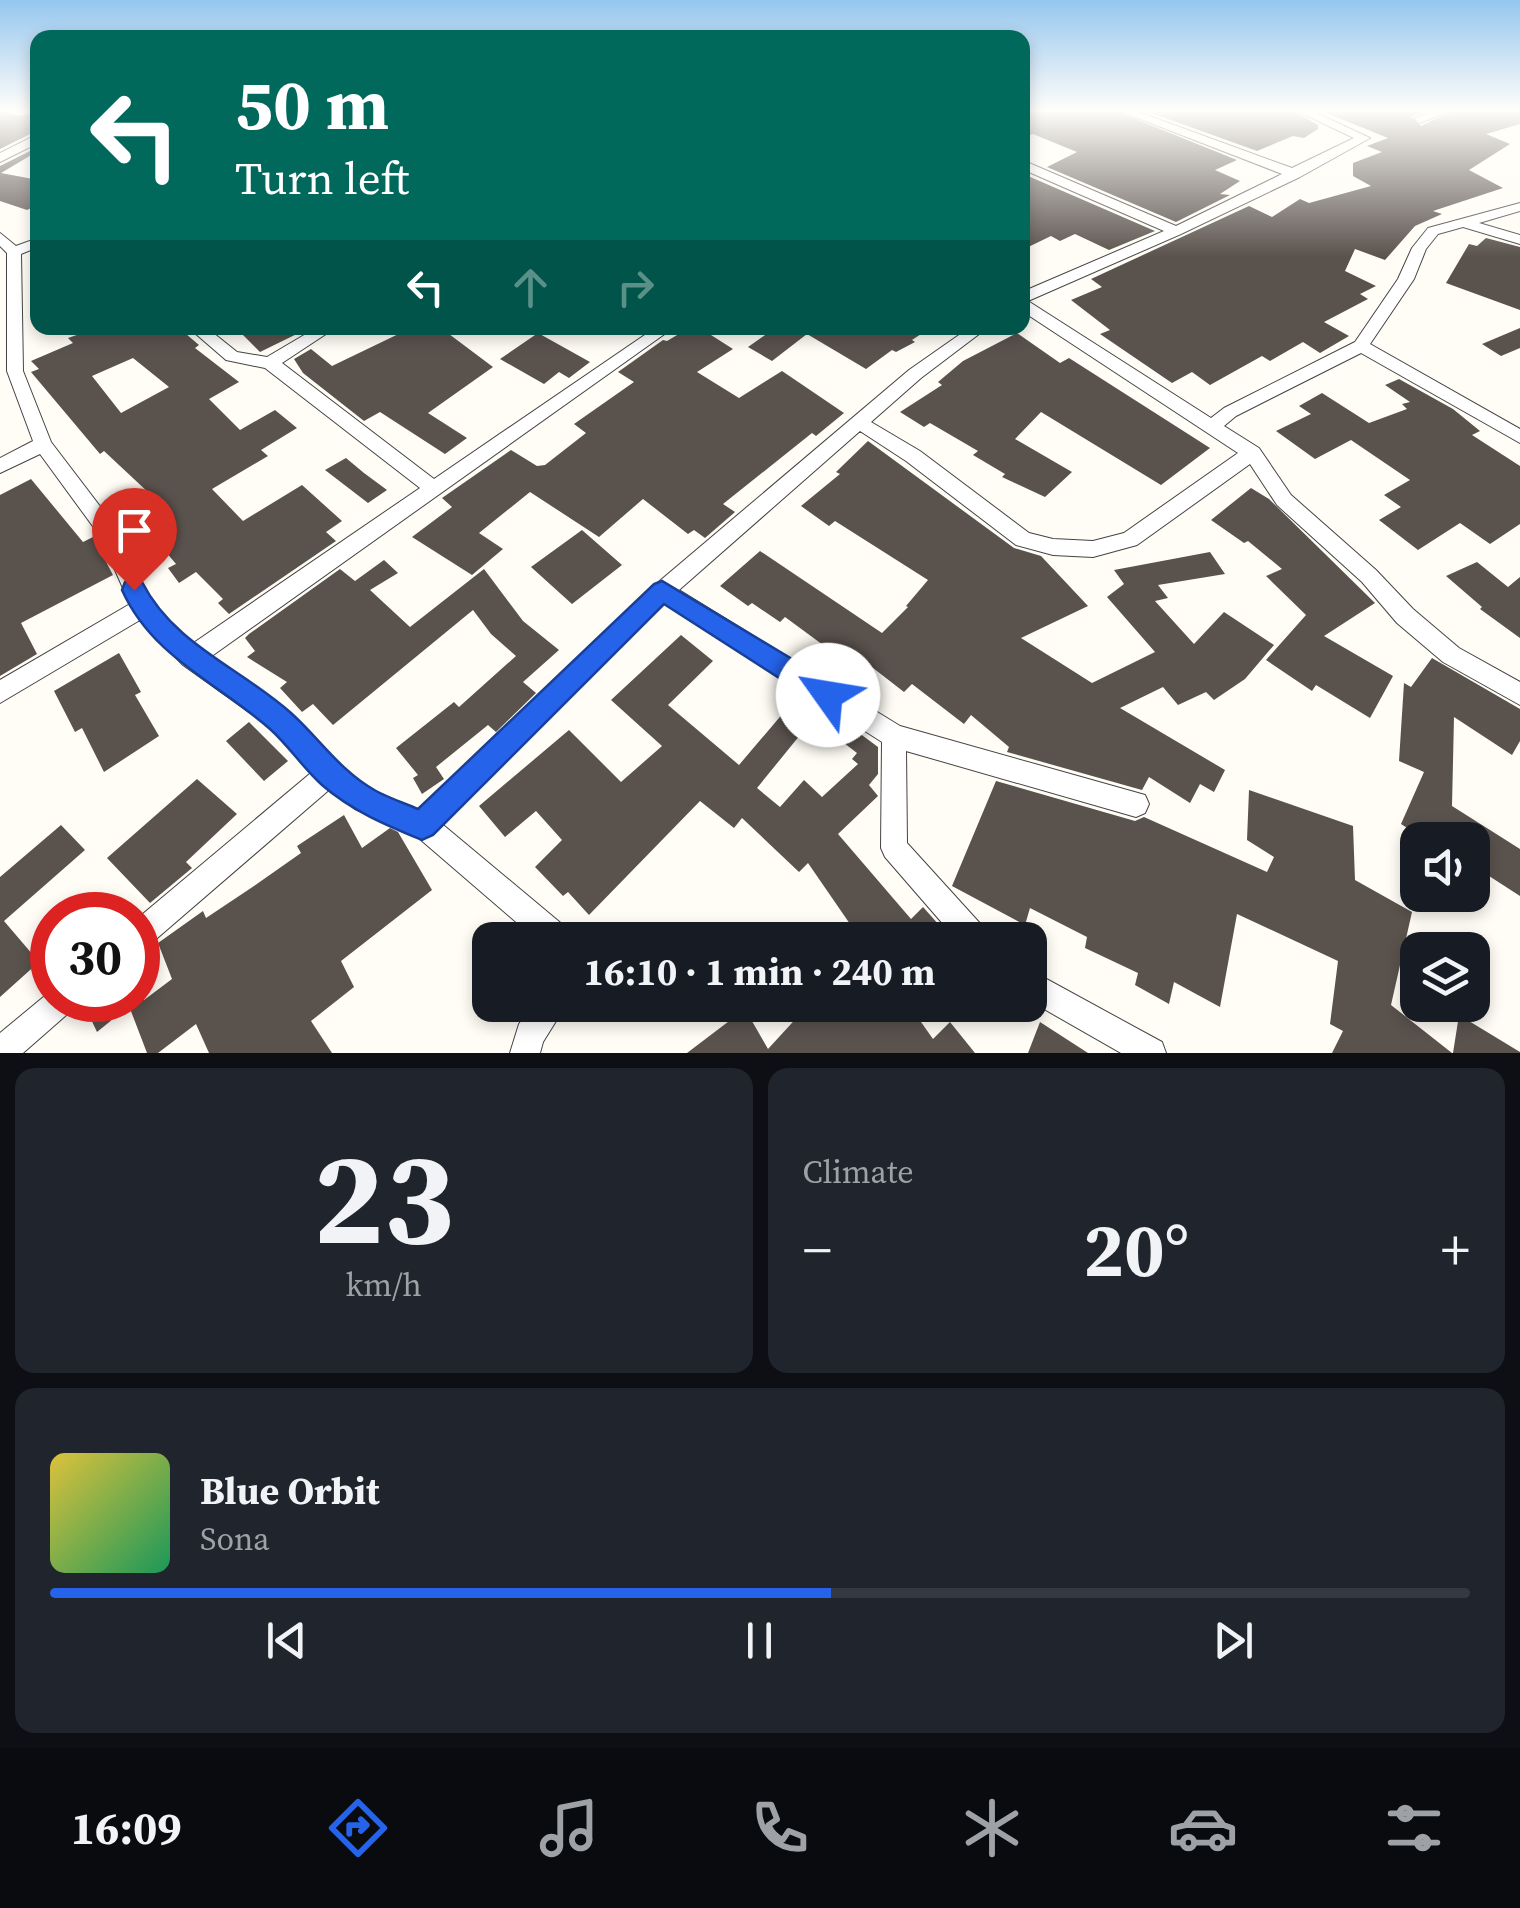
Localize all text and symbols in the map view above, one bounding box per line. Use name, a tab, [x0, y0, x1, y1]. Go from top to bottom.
text: 50 m	[235, 56, 389, 152]
icon: left	[70, 70, 200, 200]
text: Turn left	[235, 147, 409, 209]
icon: left	[398, 260, 453, 315]
icon: ahead	[503, 260, 558, 315]
icon: right	[608, 260, 663, 315]
pin	[92, 488, 177, 591]
icon: arrive	[107, 503, 162, 558]
position arrow	[776, 643, 880, 747]
map controls	[1400, 822, 1490, 1022]
button: sound	[1400, 822, 1490, 912]
speed limit sign: 30	[30, 892, 160, 1022]
button: layers	[1400, 932, 1490, 1022]
text: 16:10 · 1 min · 240 m	[583, 946, 936, 998]
text: 23	[313, 1108, 454, 1287]
text: Climate	[803, 1150, 914, 1194]
text: 20°	[1083, 1198, 1189, 1301]
text: −	[803, 1212, 832, 1287]
text: +	[1441, 1212, 1470, 1287]
text: km/h	[346, 1263, 422, 1307]
text: Blue Orbit	[200, 1465, 380, 1517]
text: Sona	[200, 1517, 270, 1561]
icon: previous	[259, 1613, 314, 1668]
icon: pause	[732, 1613, 787, 1668]
icon: next	[1206, 1613, 1261, 1668]
icon: directions	[323, 1793, 393, 1863]
icon: music	[534, 1793, 604, 1863]
icon: phone	[745, 1793, 815, 1863]
icon: climate	[957, 1793, 1027, 1863]
icon: car	[1168, 1793, 1238, 1863]
icon: filters	[1379, 1793, 1449, 1863]
text: 16:09	[71, 1797, 182, 1859]

